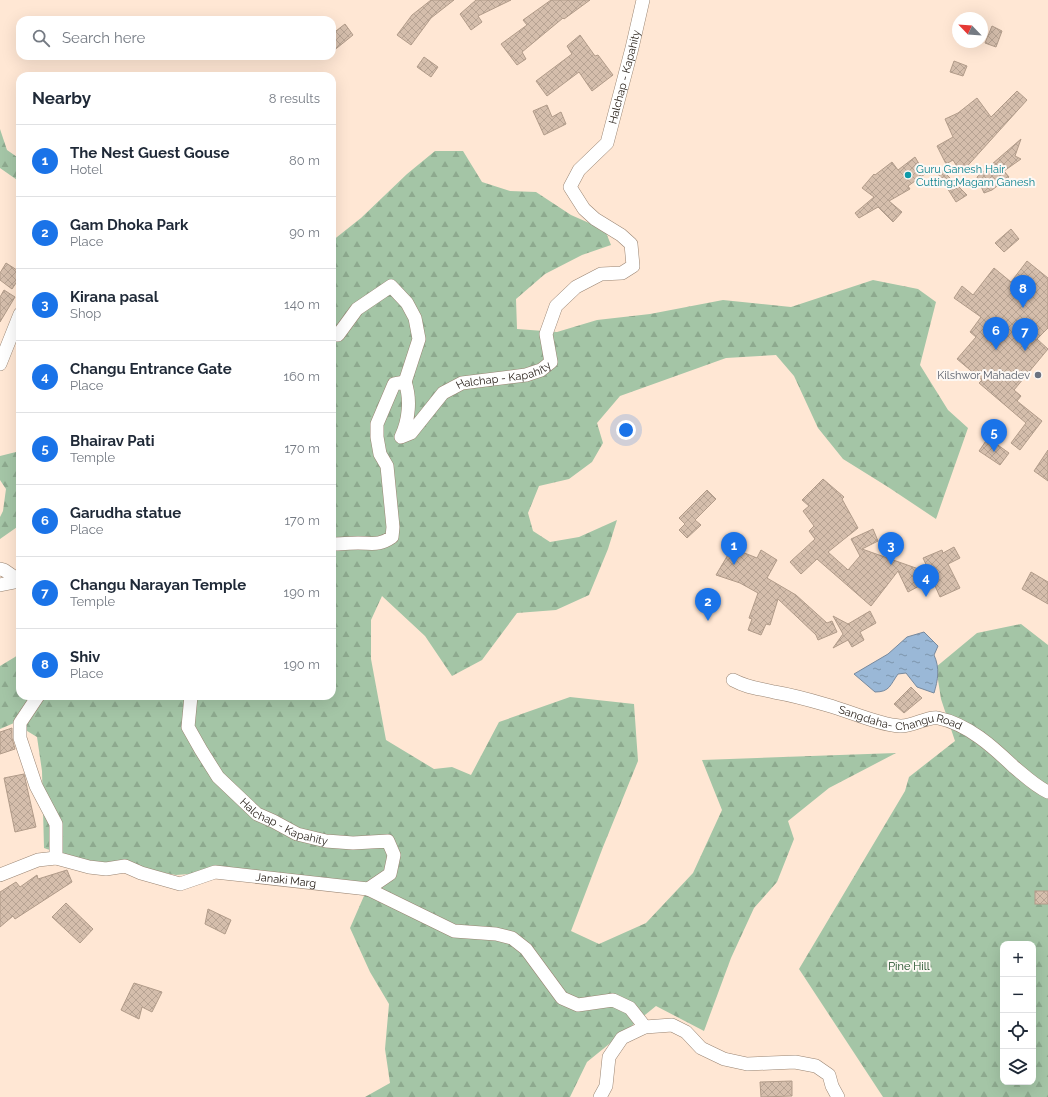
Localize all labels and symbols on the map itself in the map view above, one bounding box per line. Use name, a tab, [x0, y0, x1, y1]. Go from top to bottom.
north arrow	[952, 12, 988, 48]
street label: Halchap - Kapahity	[606, 29, 643, 126]
place label: Guru Ganesh Hair Cutting;Magam Ganesh	[916, 163, 1035, 189]
marker: Guru Ganesh Hair Cutting;Magam Ganesh	[903, 170, 913, 180]
pin: 8	[1010, 275, 1036, 308]
pin: 6	[983, 317, 1009, 350]
pin: 7	[1012, 318, 1038, 351]
street label: Halchap - Kapahity	[454, 359, 554, 392]
place label: Kilshwor Mahadev	[937, 369, 1030, 382]
marker: Kilshwor Mahadev	[1033, 370, 1043, 380]
pin: 5	[981, 419, 1007, 452]
your location	[616, 420, 636, 440]
pin: 1	[721, 532, 747, 565]
pin: 3	[878, 532, 904, 565]
pin: 4	[913, 564, 939, 597]
pin: 2	[695, 588, 721, 621]
street label: Sangdaha- Changu Road	[837, 703, 964, 733]
street label: Halchap - Kapahity	[237, 795, 329, 848]
street label: Janaki Marg	[255, 871, 317, 890]
park label: Pine Hill	[888, 960, 930, 973]

